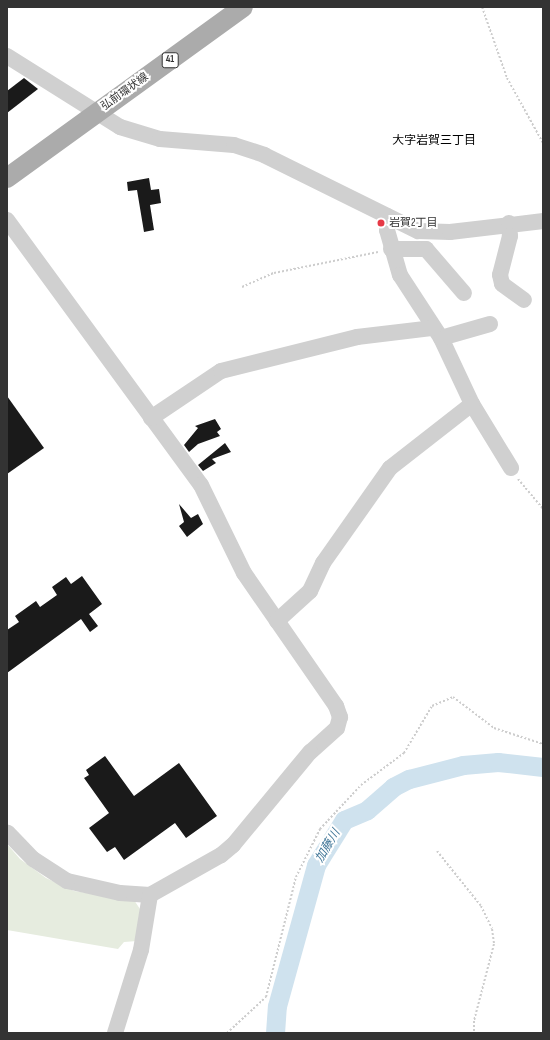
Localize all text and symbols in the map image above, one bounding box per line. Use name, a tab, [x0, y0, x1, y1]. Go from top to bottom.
road number: 41	[161, 52, 179, 68]
street label: 弘前環状線	[99, 70, 151, 114]
district label: 大字岩賀三丁目	[392, 134, 476, 148]
place label: 岩賀2丁目	[389, 216, 438, 230]
marker: 岩賀2丁目	[376, 218, 386, 228]
water label: 加藤川	[313, 827, 343, 865]

